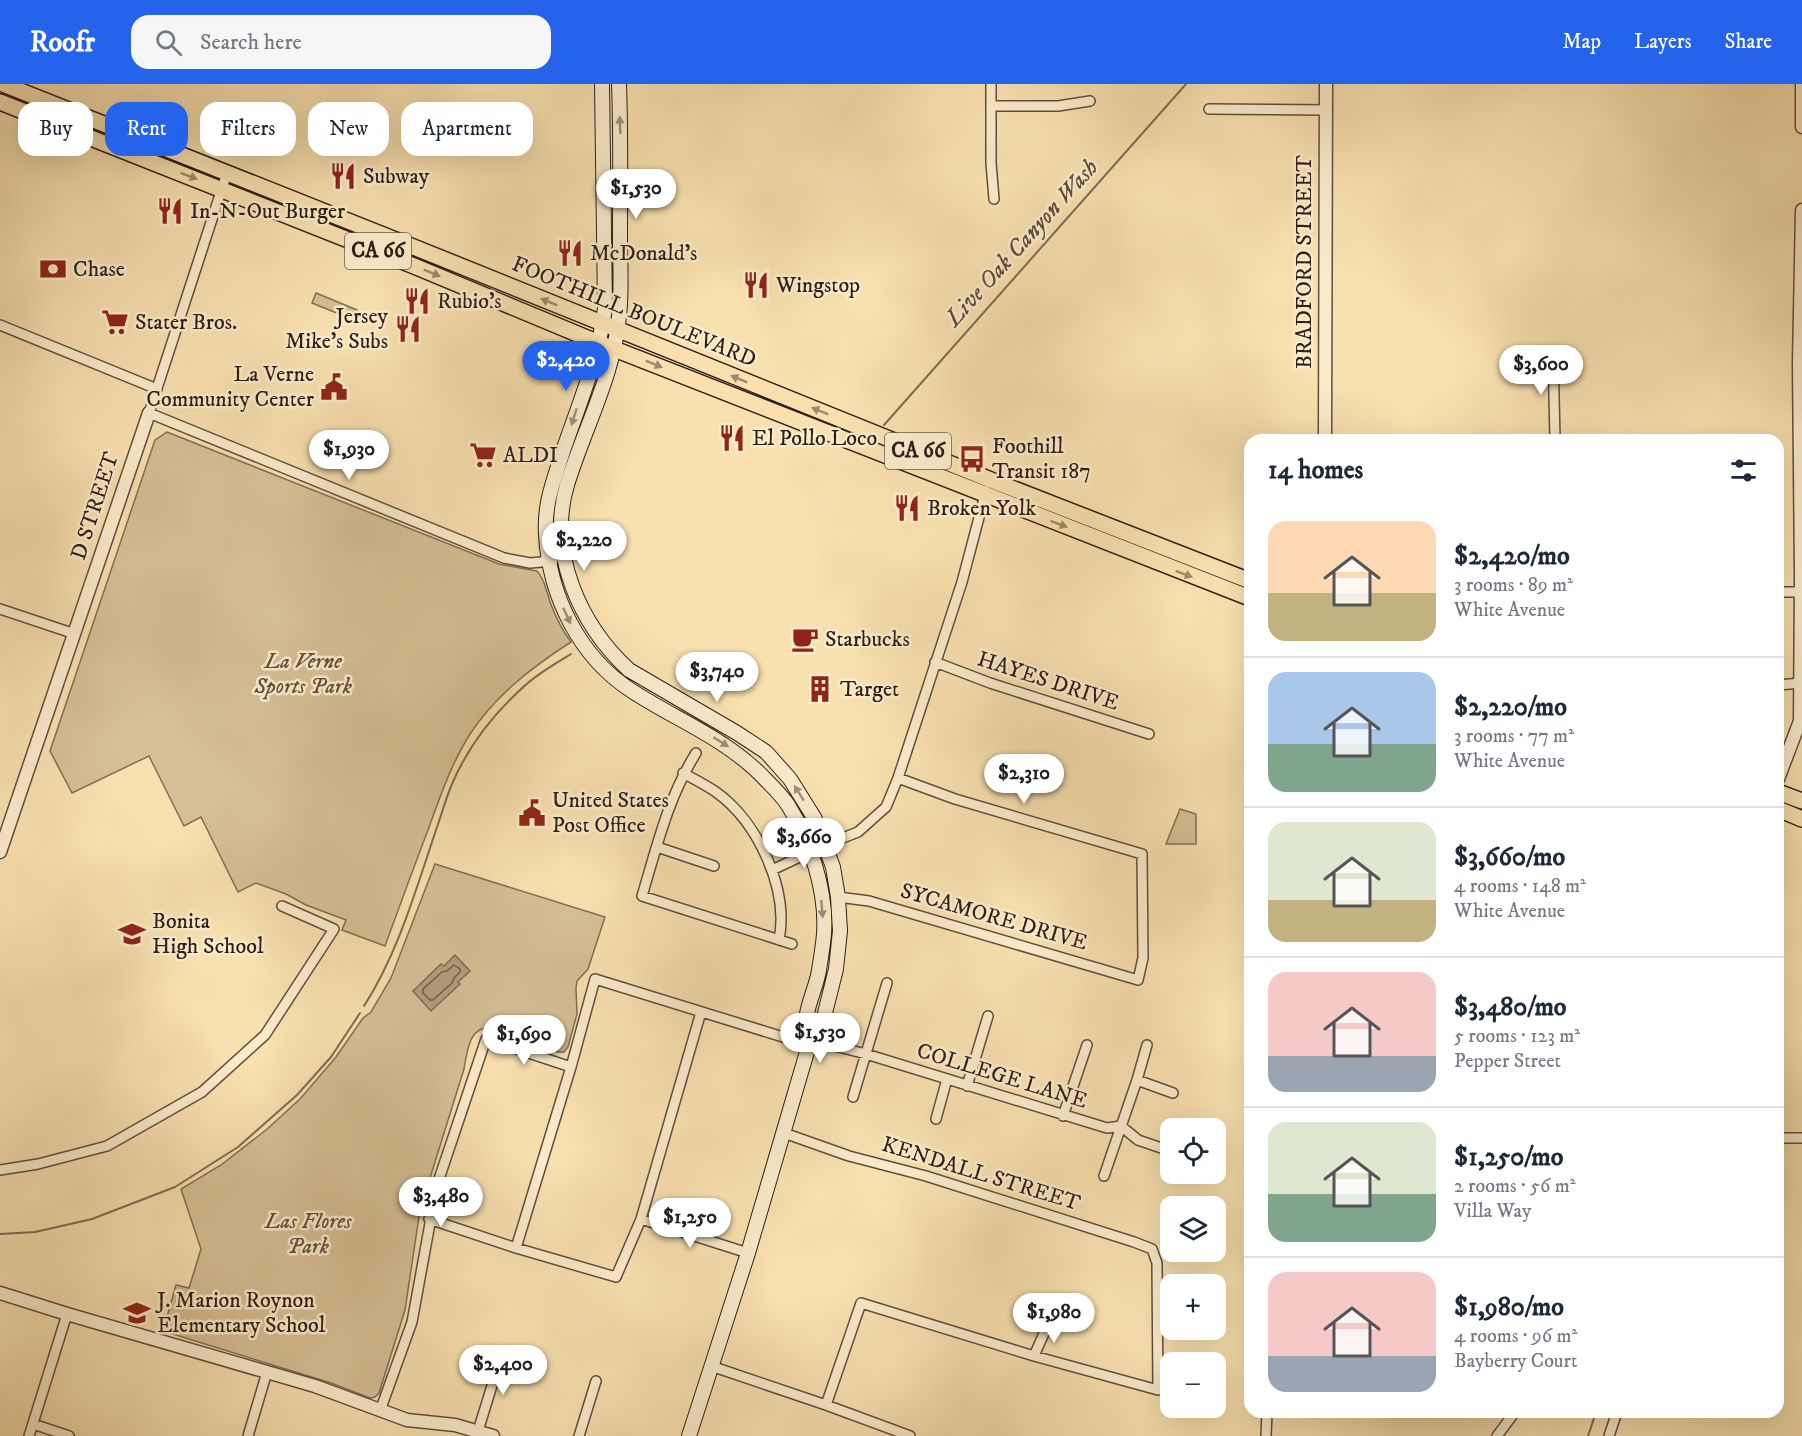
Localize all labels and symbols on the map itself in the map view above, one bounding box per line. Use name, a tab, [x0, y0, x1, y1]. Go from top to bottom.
one-way arrow	[616, 115, 625, 134]
water label: Live Oak Canyon Wash	[938, 153, 1105, 334]
street label: BRADFORD STREET	[1291, 155, 1318, 369]
restaurant icon: Subway	[328, 161, 358, 191]
place label: Subway	[363, 163, 430, 190]
pin: $1,530	[587, 169, 685, 220]
one-way arrow	[180, 171, 198, 181]
restaurant icon: In-N-Out Burger	[155, 196, 185, 226]
place label: In-N-Out Burger	[190, 198, 346, 225]
road number: CA 66	[345, 233, 411, 269]
restaurant icon: McDonald's	[555, 238, 585, 268]
place label: McDonald's	[590, 240, 697, 267]
street label: FOOTHILL BOULEVARD	[508, 251, 760, 373]
bank icon: Chase	[38, 254, 68, 284]
place label: Chase	[73, 256, 125, 283]
one-way arrow	[423, 268, 441, 278]
restaurant icon: Wingstop	[741, 270, 771, 300]
place label: Wingstop	[775, 272, 860, 299]
restaurant icon: Rubio's	[402, 286, 432, 316]
place label: Rubio's	[437, 288, 502, 315]
one-way arrow	[539, 297, 557, 307]
place label: Jersey Mike's Subs	[285, 303, 389, 355]
supermarket icon: Stater Bros.	[100, 307, 130, 337]
place label: Stater Bros.	[135, 309, 237, 336]
restaurant icon: Jersey Mike's Subs	[393, 314, 423, 344]
pin: $2,420	[517, 341, 615, 392]
pin: $3,600	[1492, 345, 1590, 396]
one-way arrow	[645, 360, 663, 369]
place label: La Verne Community Center	[146, 361, 315, 413]
public building icon: La Verne Community Center	[319, 372, 349, 402]
one-way arrow	[730, 374, 748, 383]
one-way arrow	[810, 406, 828, 416]
one-way arrow	[569, 408, 579, 426]
restaurant icon: El Pollo Loco	[717, 423, 747, 453]
place label: El Pollo Loco	[752, 425, 877, 452]
pin: $1,930	[300, 430, 398, 481]
road number: CA 66	[885, 433, 951, 469]
place label: Foothill Transit 187	[992, 433, 1091, 485]
supermarket icon: ALDI	[468, 440, 498, 470]
place label: ALDI	[503, 442, 558, 469]
bus stop icon: Foothill Transit 187	[957, 444, 987, 474]
street label: D STREET	[65, 448, 125, 563]
restaurant icon: Broken Yolk	[892, 493, 922, 523]
place label: Broken Yolk	[927, 495, 1036, 522]
one-way arrow	[1050, 520, 1068, 530]
pin: $2,220	[535, 521, 633, 572]
one-way arrow	[1175, 569, 1193, 579]
one-way arrow	[563, 607, 572, 624]
cafe icon: Starbucks	[790, 624, 820, 654]
place label: Starbucks	[825, 626, 910, 653]
street label: HAYES DRIVE	[974, 645, 1122, 717]
park label: La Verne Sports Park	[253, 648, 353, 700]
pin: $3,740	[668, 652, 766, 703]
building icon: Target	[805, 674, 835, 704]
place label: Target	[840, 676, 899, 703]
one-way arrow	[713, 736, 729, 747]
pin: $2,310	[975, 754, 1073, 805]
one-way arrow	[793, 785, 804, 801]
place label: United States Post Office	[552, 787, 669, 839]
public building icon: United States Post Office	[517, 798, 547, 828]
pin: $3,660	[755, 818, 853, 869]
street label: SYCAMORE DRIVE	[897, 877, 1091, 957]
one-way arrow	[817, 899, 827, 918]
place label: Bonita High School	[152, 908, 264, 960]
school or university icon: Bonita High School	[117, 919, 147, 949]
pin: $1,530	[771, 1013, 869, 1064]
pin: $1,690	[475, 1015, 573, 1066]
street label: COLLEGE LANE	[914, 1037, 1090, 1115]
street label: KENDALL STREET	[878, 1131, 1084, 1217]
pin: $3,480	[392, 1177, 490, 1228]
pin: $1,250	[641, 1198, 739, 1249]
park label: Las Flores Park	[263, 1208, 353, 1260]
place label: J. Marion Roynon Elementary School	[155, 1287, 326, 1339]
pin: $1,980	[1005, 1293, 1103, 1344]
school or university icon: J. Marion Roynon Elementary School	[122, 1298, 152, 1328]
pin: $2,400	[454, 1345, 552, 1396]

